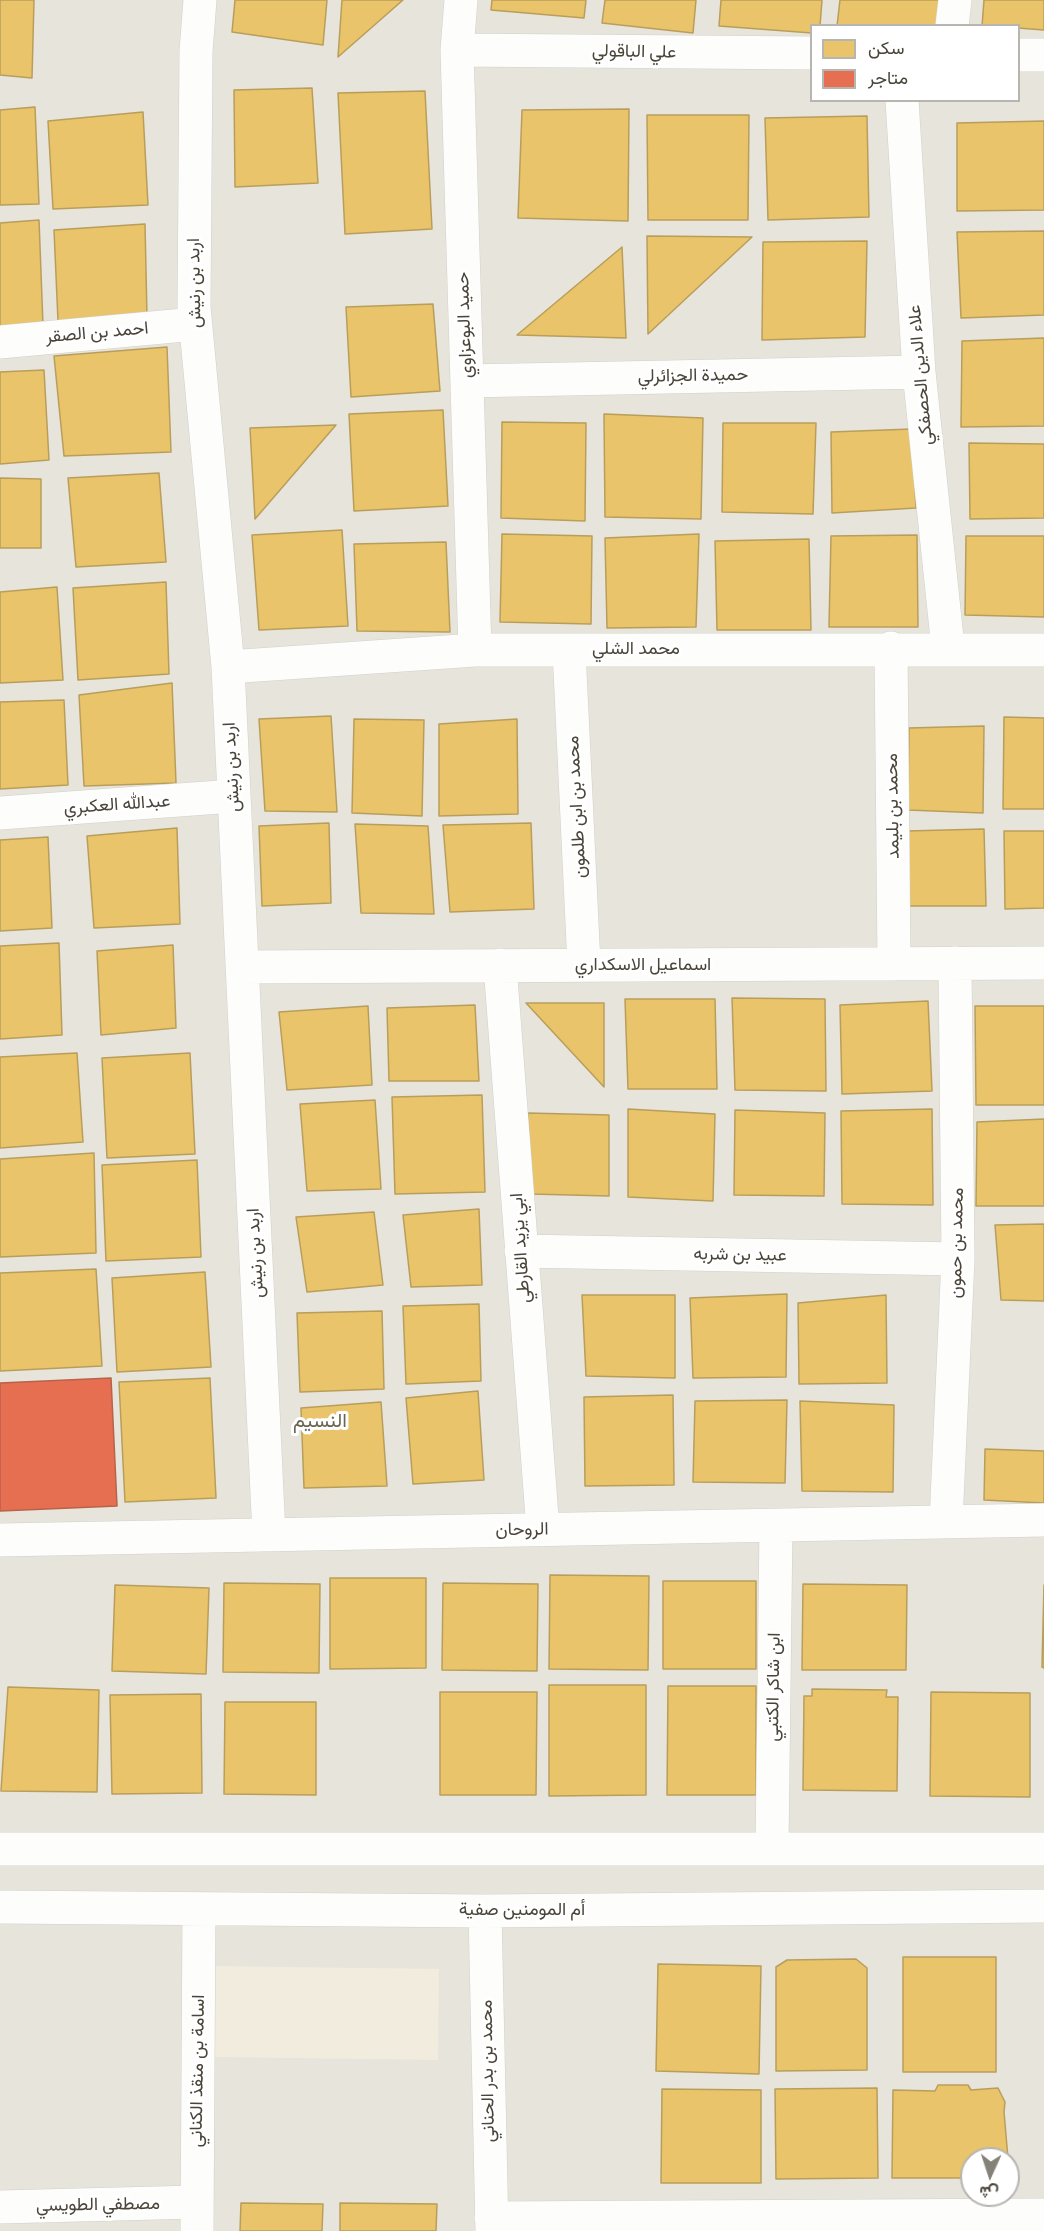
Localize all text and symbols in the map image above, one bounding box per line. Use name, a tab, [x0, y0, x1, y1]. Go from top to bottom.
legend	[810, 24, 1020, 102]
text: سكن	[868, 35, 904, 60]
street label: علي الباقولي	[592, 40, 676, 64]
text: متاجر	[868, 65, 908, 90]
street label: اربد بن رنيش	[183, 238, 207, 328]
street label: حميد البوعزاوي	[452, 272, 478, 378]
street label: علاء الدين الحصفكي	[904, 304, 938, 446]
street label: احمد بن الصقر	[45, 318, 149, 348]
street label: حميدة الجزائرلي	[638, 364, 748, 388]
street label: محمد الشلي	[592, 638, 680, 660]
street label: اربد بن رنيش	[219, 721, 245, 813]
street label: محمد بن ابن طلمون	[562, 735, 592, 879]
street label: محمد بن بليمد	[881, 753, 905, 859]
street label: عبدالله العكبري	[63, 791, 171, 819]
street label: اسماعيل الاسكداري	[575, 954, 711, 976]
street label: محمد بن حمون	[945, 1187, 969, 1299]
street label: ابي يزيد القارطي	[506, 1192, 536, 1304]
street label: اربد بن رنيش	[243, 1207, 269, 1299]
street label: عبيد بن شربه	[693, 1243, 787, 1267]
district label: النسيم	[293, 1410, 347, 1434]
street label: الروحان	[495, 1519, 549, 1541]
street label: ابن شاكر الكتبي	[762, 1632, 786, 1742]
street label: أم المومنين صفية	[459, 1899, 585, 1921]
street label: اسامة بن منقذ الكناني	[186, 1994, 210, 2148]
street label: محمد بن بدر الحناني	[476, 2000, 500, 2142]
north arrow	[960, 2147, 1020, 2207]
text: ش	[979, 2181, 999, 2204]
street label: مصطفي الطويسي	[36, 2193, 160, 2217]

